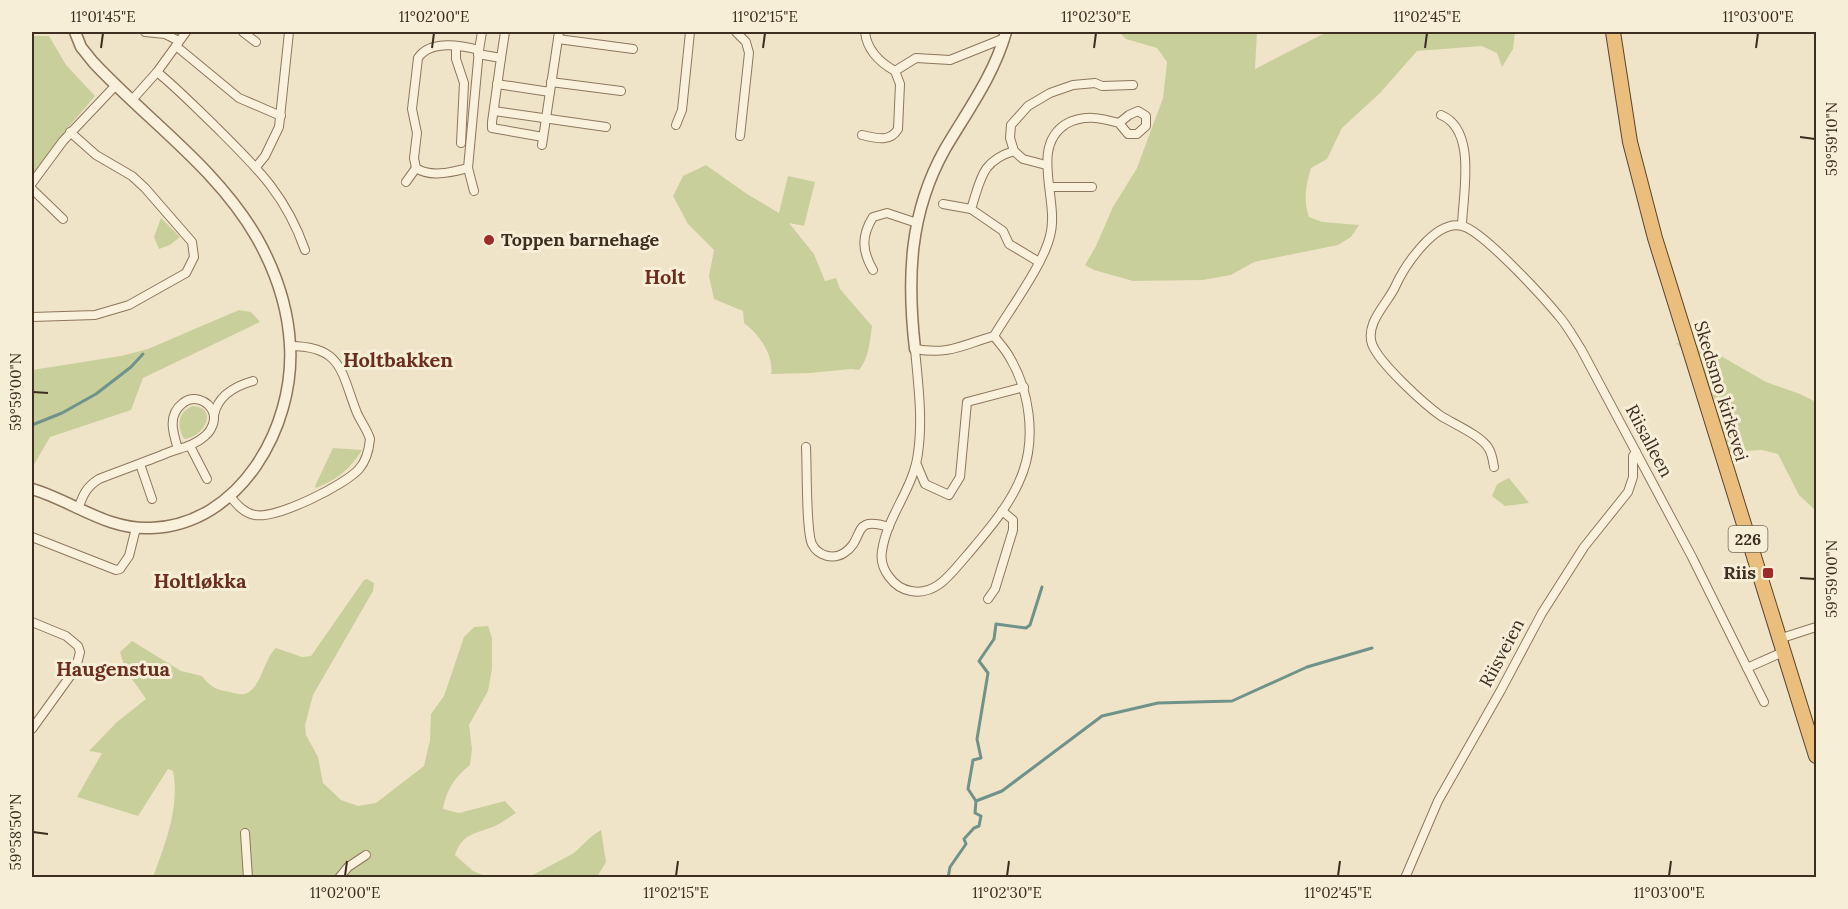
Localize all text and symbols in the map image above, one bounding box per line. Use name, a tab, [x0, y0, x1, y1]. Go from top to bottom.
text: 11°01'45"E	[70, 7, 136, 26]
text: 11°02'00"E	[399, 7, 469, 26]
text: 11°02'15"E	[732, 7, 798, 26]
text: 11°02'30"E	[1061, 7, 1131, 26]
text: 11°02'45"E	[1393, 7, 1461, 26]
text: 11°03'00"E	[1723, 7, 1793, 26]
text: 59°59'10"N	[1822, 102, 1841, 176]
place label: Toppen barnehage	[501, 228, 660, 251]
marker: Toppen barnehage	[482, 233, 496, 247]
district label: Holt	[644, 264, 686, 289]
street label: Skedsmo kirkevei	[1689, 318, 1754, 464]
district label: Holtbakken	[343, 347, 453, 372]
text: 59°59'00"N	[6, 353, 25, 431]
street label: Riisalleen	[1621, 400, 1678, 481]
road number: 226	[1728, 526, 1768, 552]
text: 59°59'00"N	[1822, 540, 1841, 618]
place label: Riis	[1723, 561, 1756, 584]
marker: Riis	[1761, 566, 1775, 580]
district label: Holtløkka	[154, 568, 247, 593]
street label: Riisveien	[1474, 615, 1529, 691]
district label: Haugenstua	[56, 656, 171, 681]
text: 59°58'50"N	[6, 794, 25, 870]
text: 11°02'00"E	[310, 883, 380, 902]
text: 11°02'15"E	[643, 883, 709, 902]
text: 11°02'30"E	[972, 883, 1042, 902]
text: 11°02'45"E	[1304, 883, 1372, 902]
text: 11°03'00"E	[1634, 883, 1704, 902]

